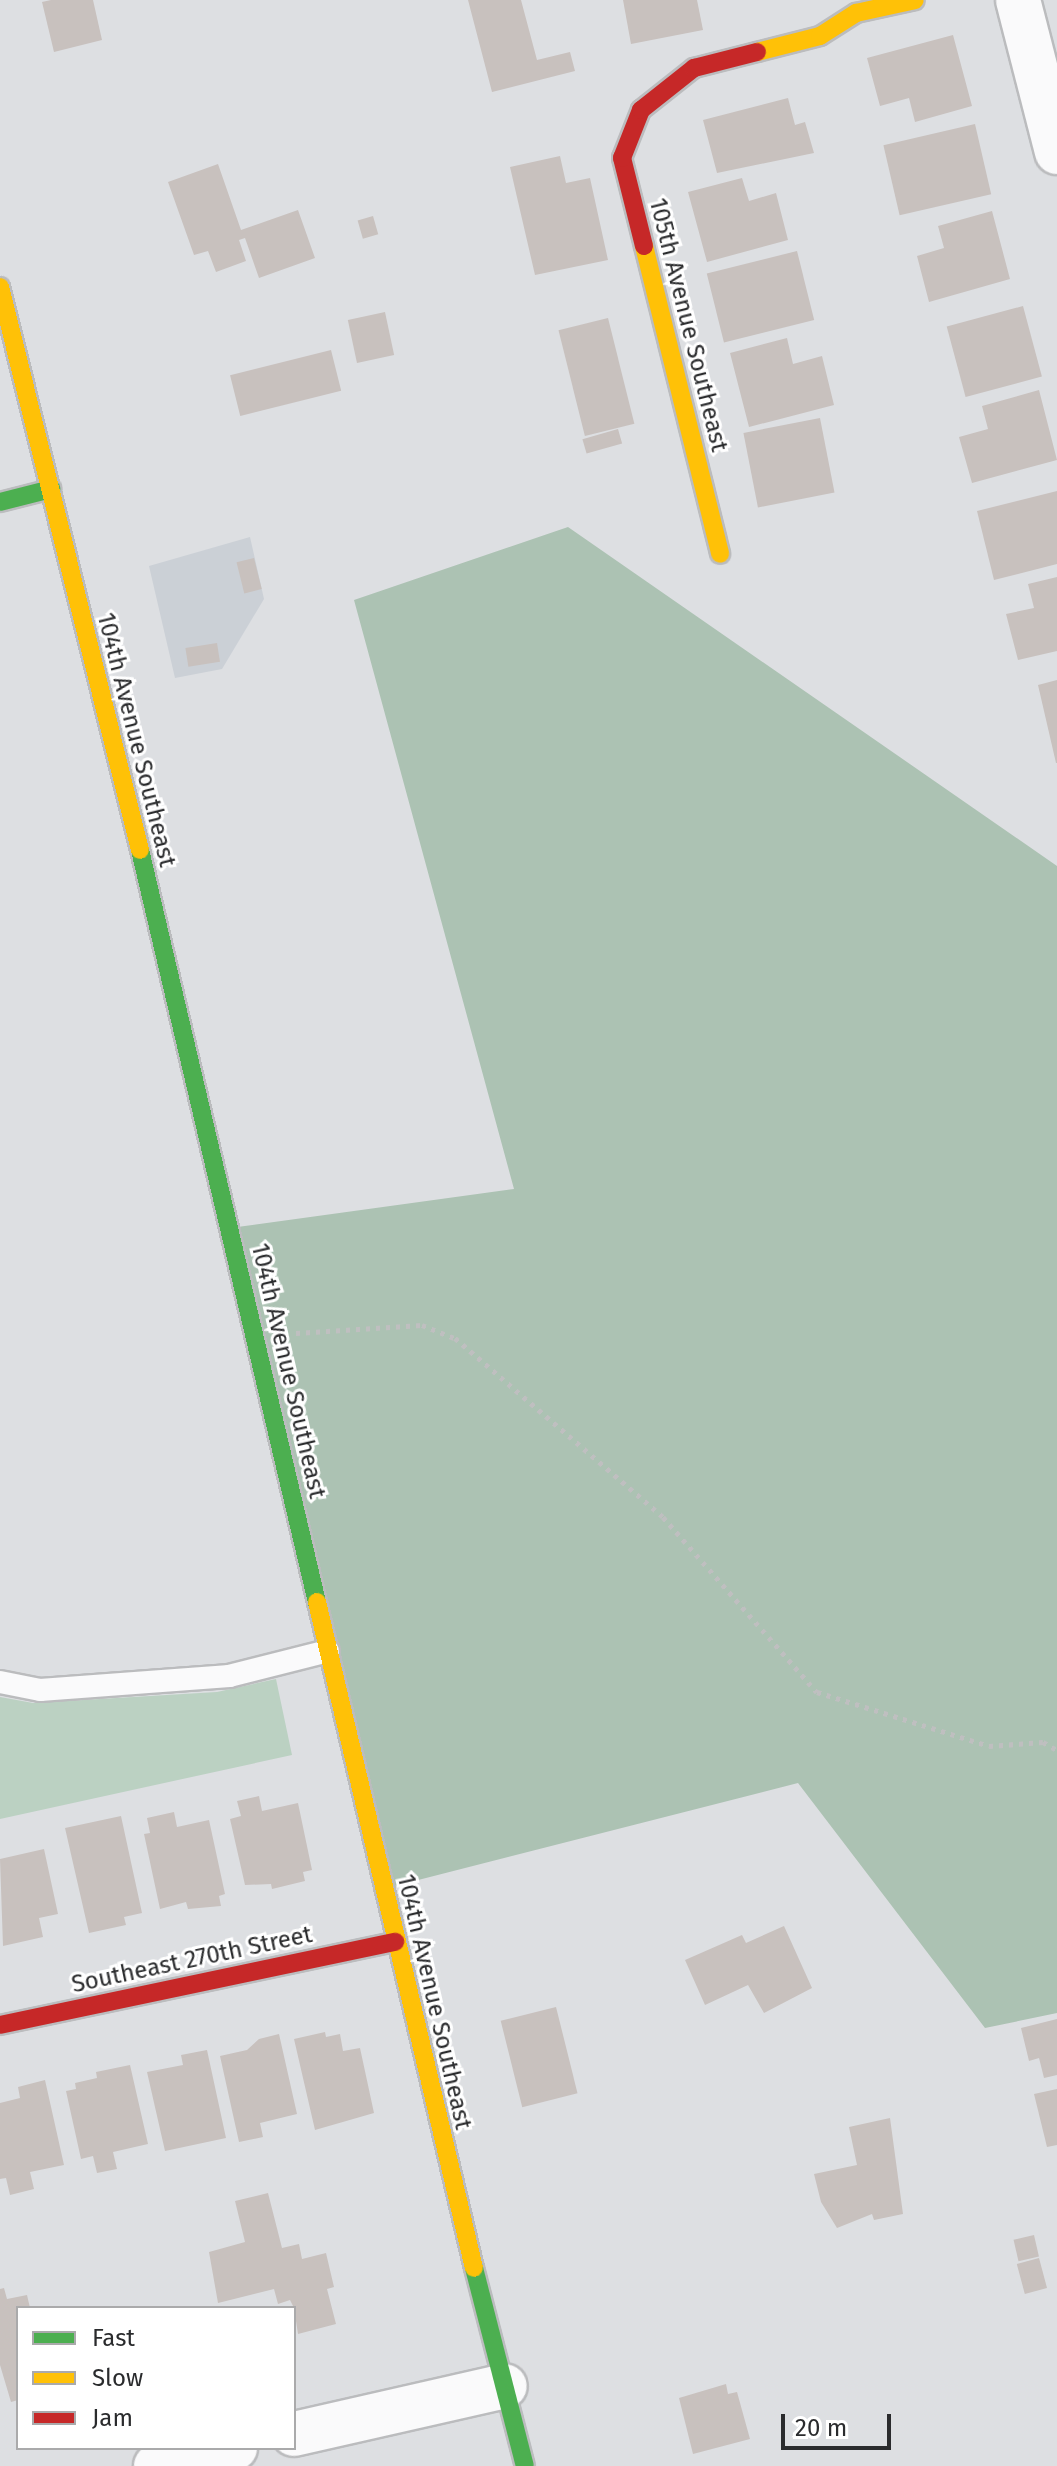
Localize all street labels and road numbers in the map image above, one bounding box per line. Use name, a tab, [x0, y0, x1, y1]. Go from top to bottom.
street label: 105th Avenue Southeast	[643, 195, 733, 455]
street label: 104th Avenue Southeast	[90, 610, 182, 870]
street label: 104th Avenue Southeast	[245, 1241, 331, 1501]
street label: 104th Avenue Southeast	[391, 1872, 477, 2132]
street label: Southeast 270th Street	[69, 1920, 315, 2000]

